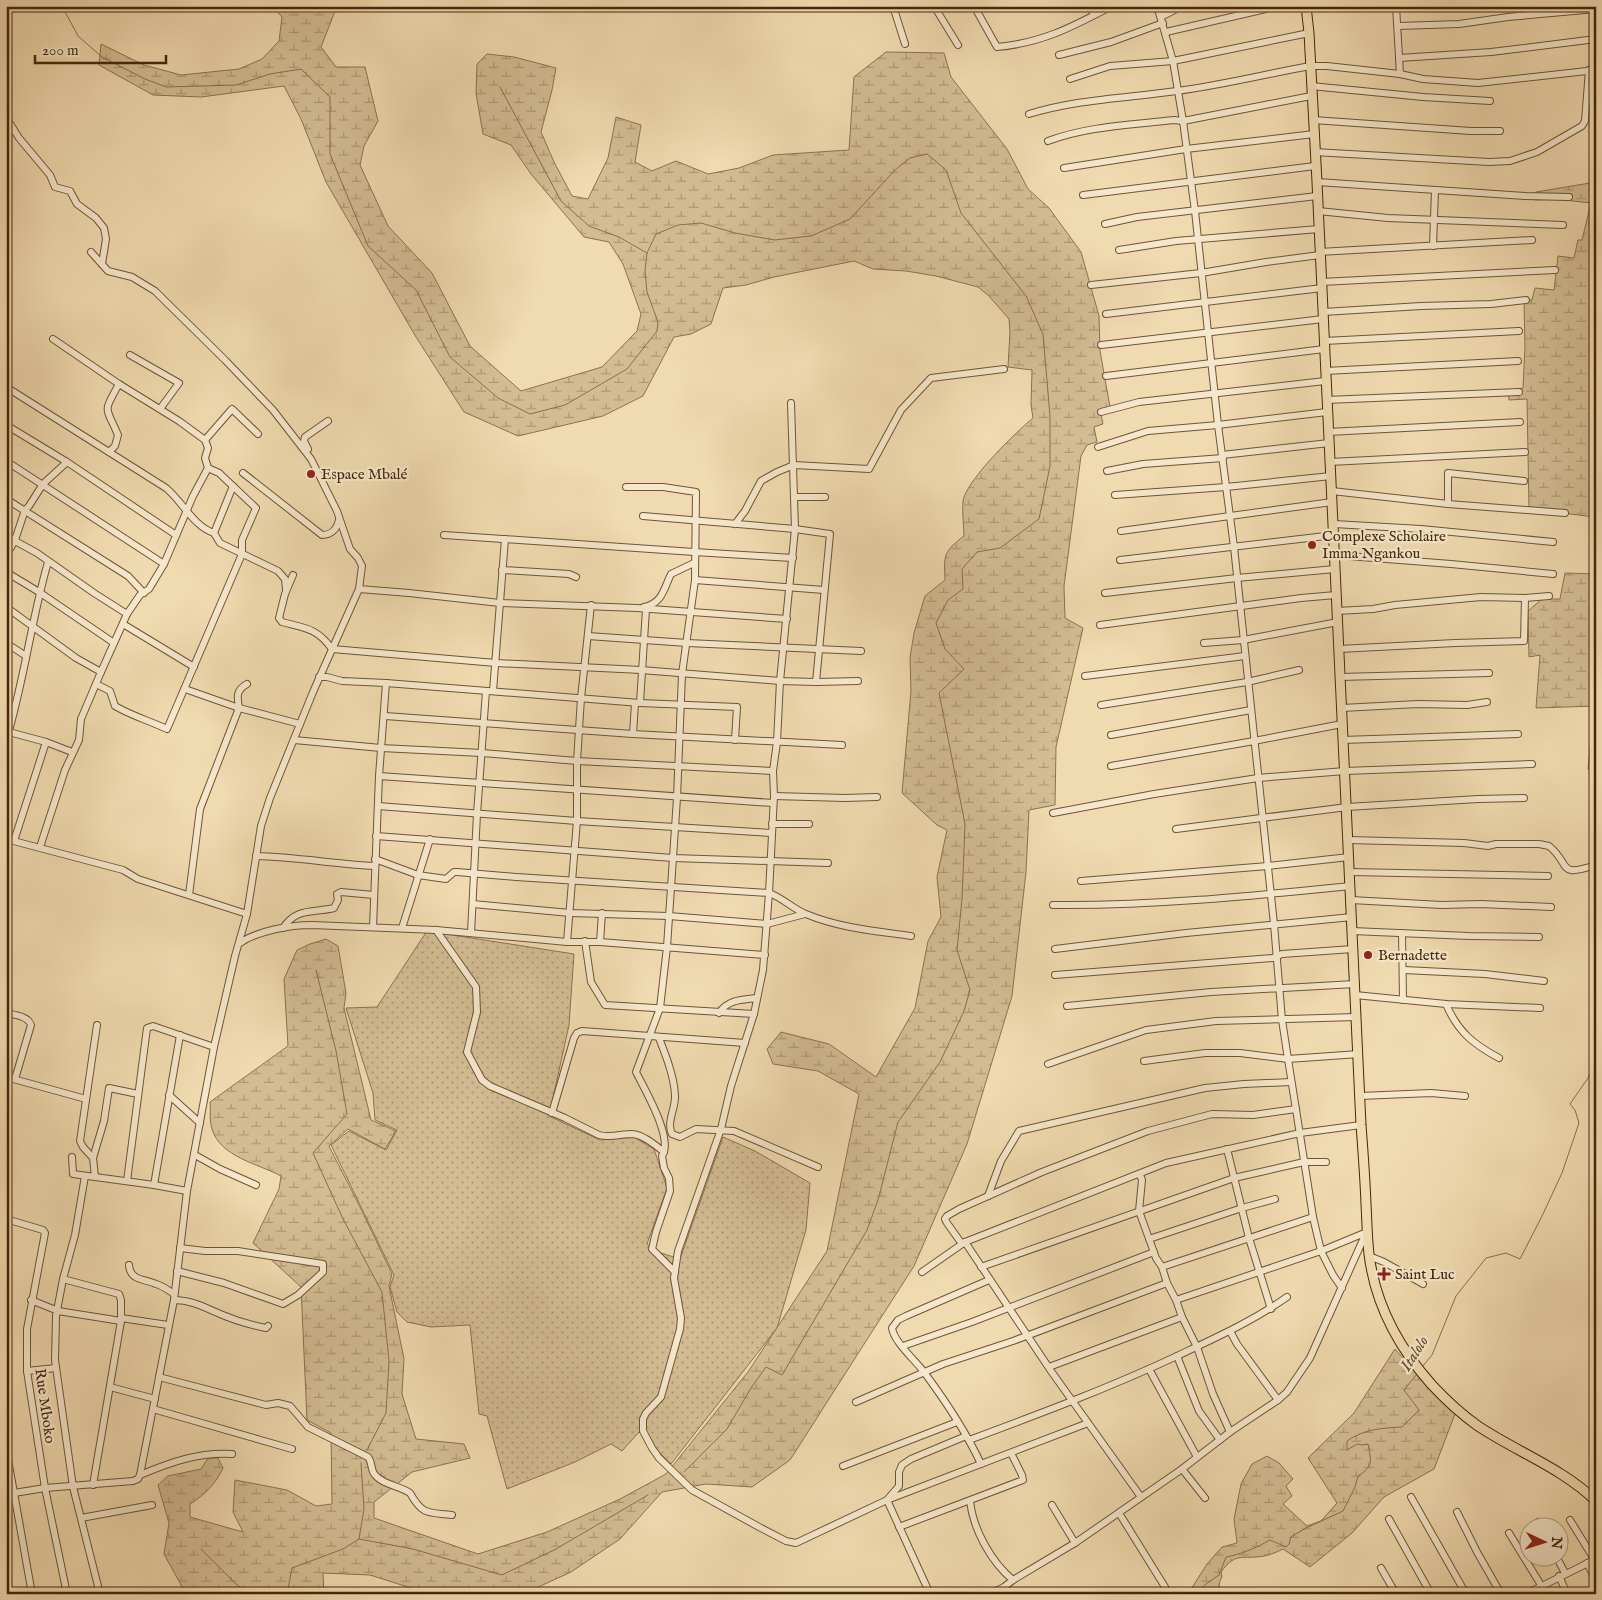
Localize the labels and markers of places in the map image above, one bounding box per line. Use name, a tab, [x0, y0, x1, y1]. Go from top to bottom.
place label: Espace Mbalé	[321, 465, 408, 484]
marker: Espace Mbalé	[305, 468, 317, 480]
place label: Complexe Scholaire Imma Ngankou	[1322, 527, 1446, 563]
marker: Complexe Scholaire Imma Ngankou	[1306, 539, 1318, 551]
place label: Bernadette	[1378, 946, 1447, 965]
marker: Bernadette	[1362, 949, 1374, 961]
place label: Saint Luc	[1395, 1265, 1454, 1284]
marker: Saint Luc	[1377, 1267, 1391, 1281]

